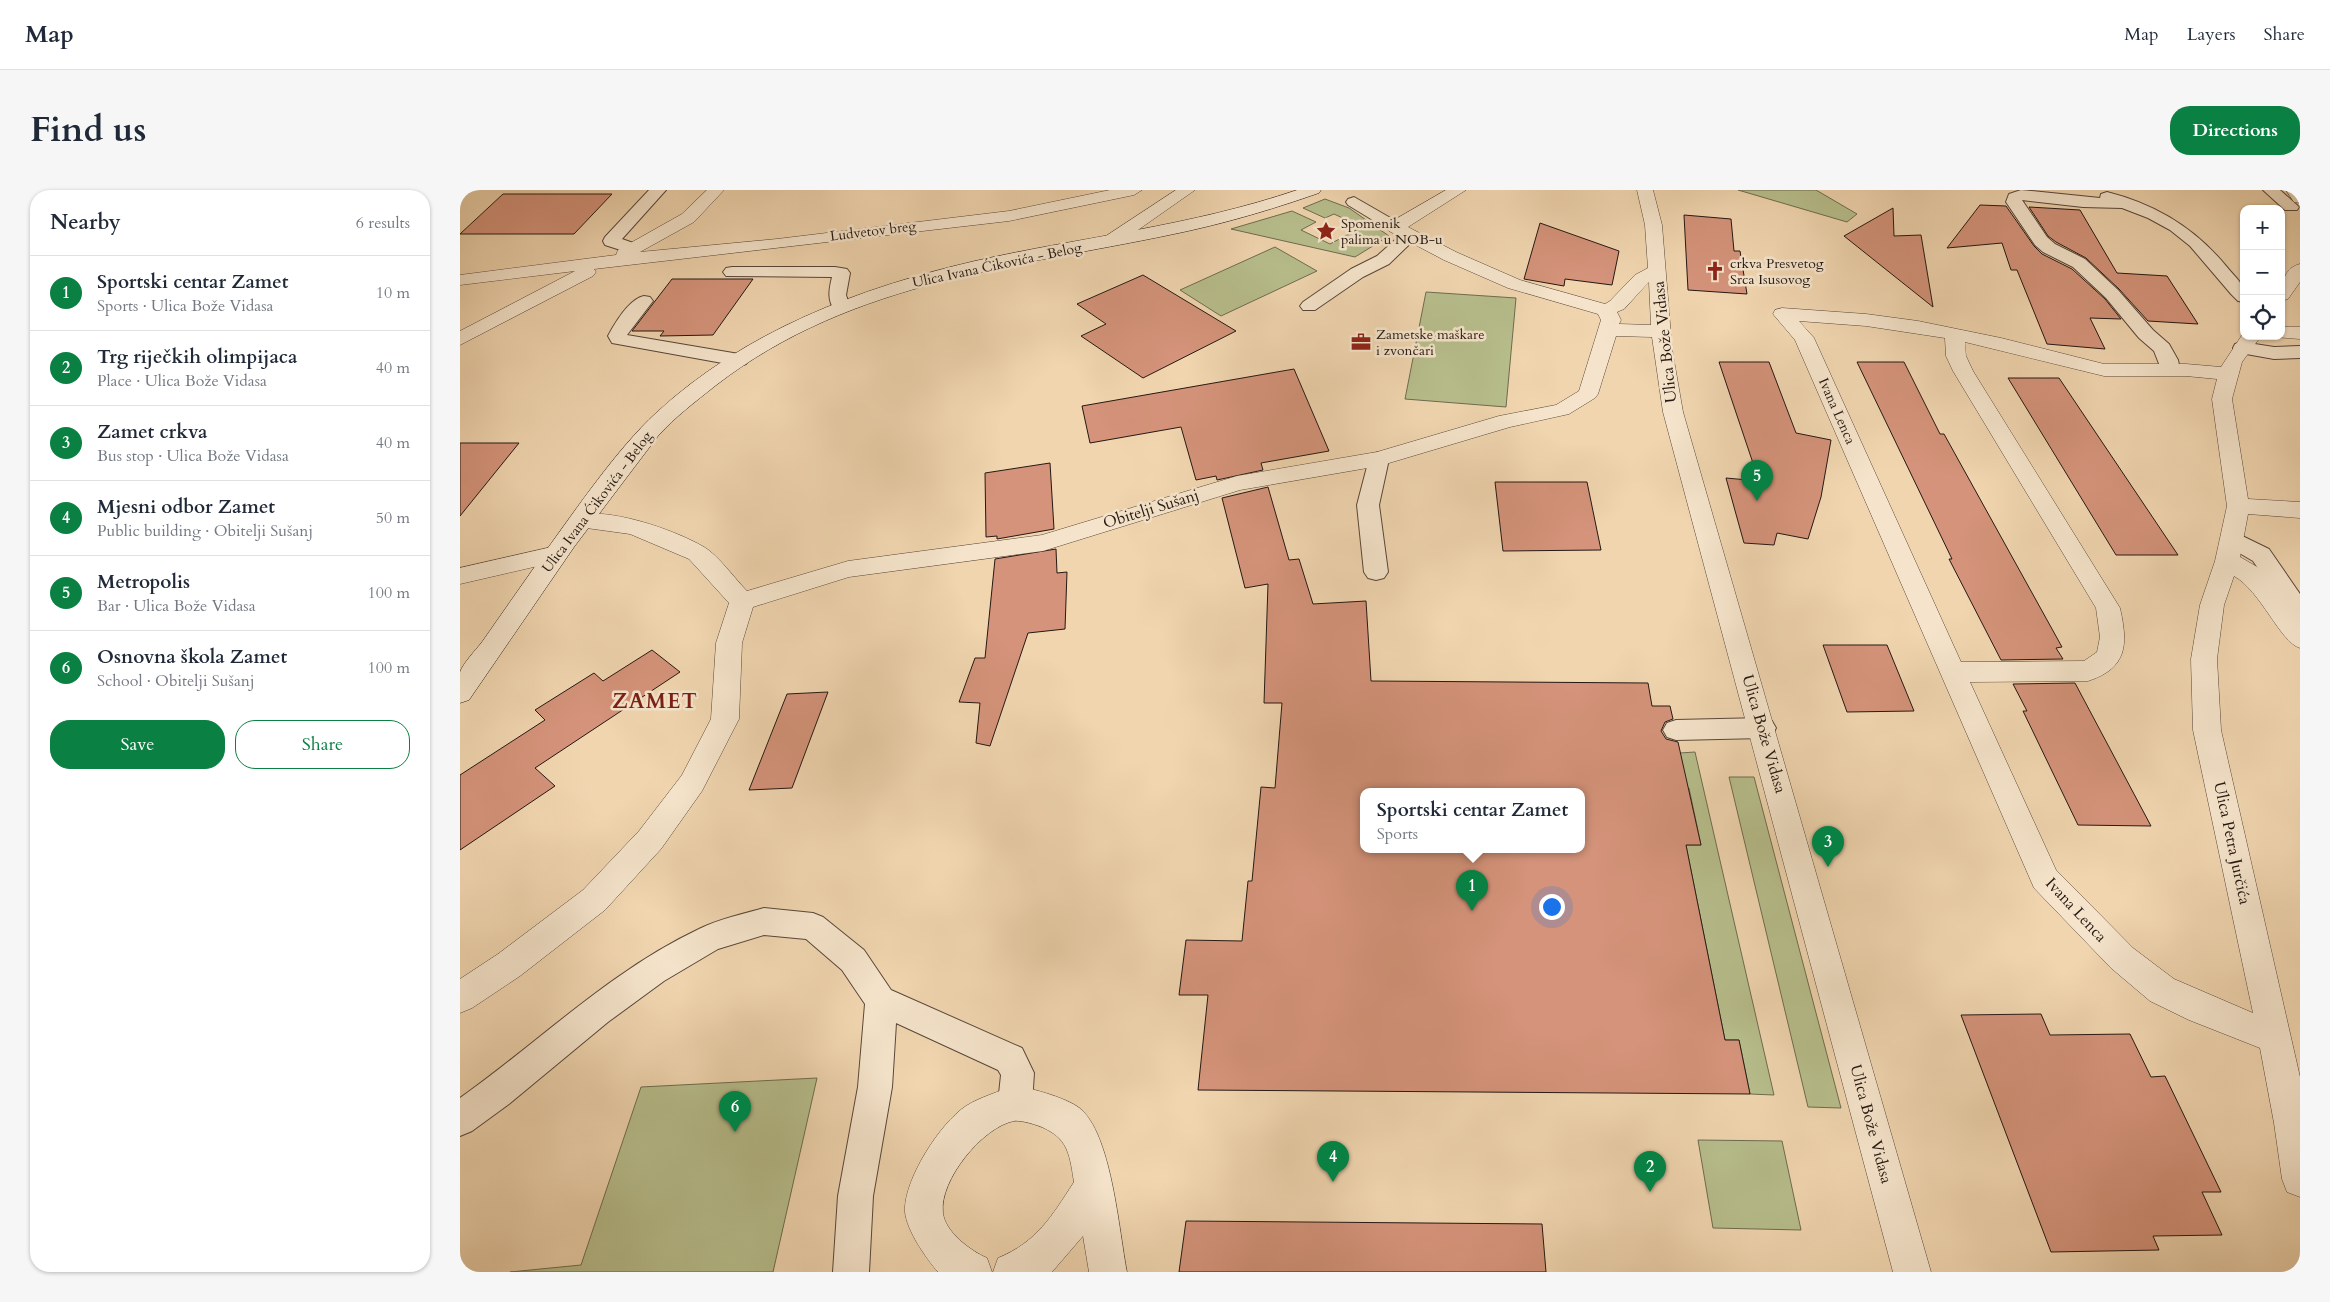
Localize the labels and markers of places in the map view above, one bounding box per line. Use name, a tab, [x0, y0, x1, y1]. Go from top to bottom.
place label: Spomenik palima u NOB-u	[1341, 214, 1443, 249]
place icon: Spomenik palima u NOB-u	[1315, 220, 1337, 242]
place label: crkva Presvetog Srca Isusovog	[1730, 254, 1824, 289]
church icon: crkva Presvetog Srca Isusovog	[1704, 260, 1726, 282]
place label: Zametske maškare i zvončari	[1376, 325, 1485, 360]
office icon: Zametske maškare i zvončari	[1350, 331, 1372, 353]
pin: 5	[1741, 460, 1773, 501]
pin: 3	[1812, 826, 1844, 867]
pin: 1	[1456, 870, 1488, 911]
pin: 6	[719, 1091, 751, 1132]
pin: 4	[1317, 1141, 1349, 1182]
pin: 2	[1634, 1151, 1666, 1192]

